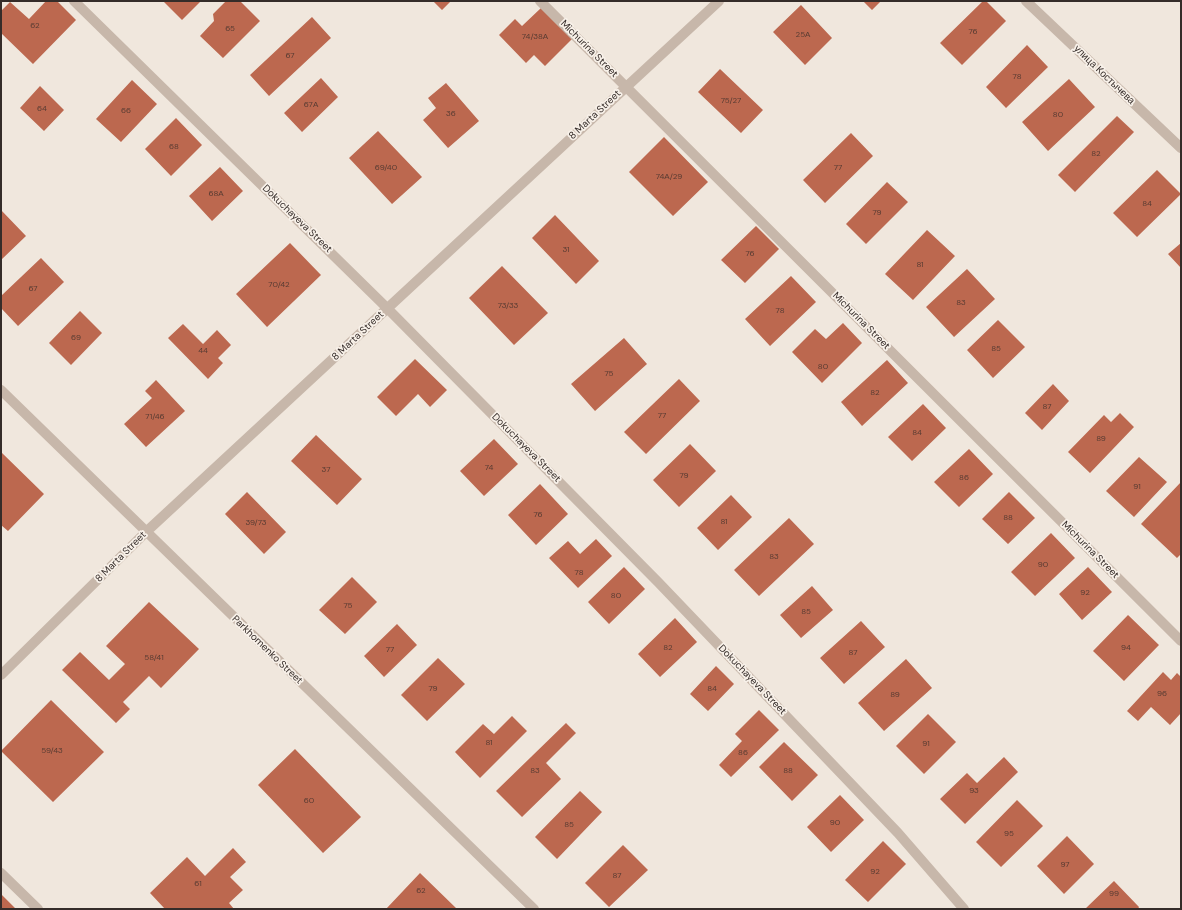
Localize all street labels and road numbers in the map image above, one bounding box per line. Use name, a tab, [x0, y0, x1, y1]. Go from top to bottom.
street label: Michurina Street	[558, 18, 620, 80]
street label: улица Костычева	[1071, 43, 1137, 107]
street label: 8 Marta Street	[567, 88, 623, 142]
street label: Dokuchayeva Street	[260, 183, 334, 255]
street label: Michurina Street	[830, 290, 892, 352]
street label: 8 Marta Street	[330, 309, 386, 363]
street label: Dokuchayeva Street	[489, 411, 563, 485]
street label: Michurina Street	[1059, 519, 1121, 581]
street label: 8 Marta Street	[93, 529, 149, 585]
street label: Parkhomenko Street	[229, 613, 305, 687]
street label: Dokuchayeva Street	[716, 643, 788, 717]

